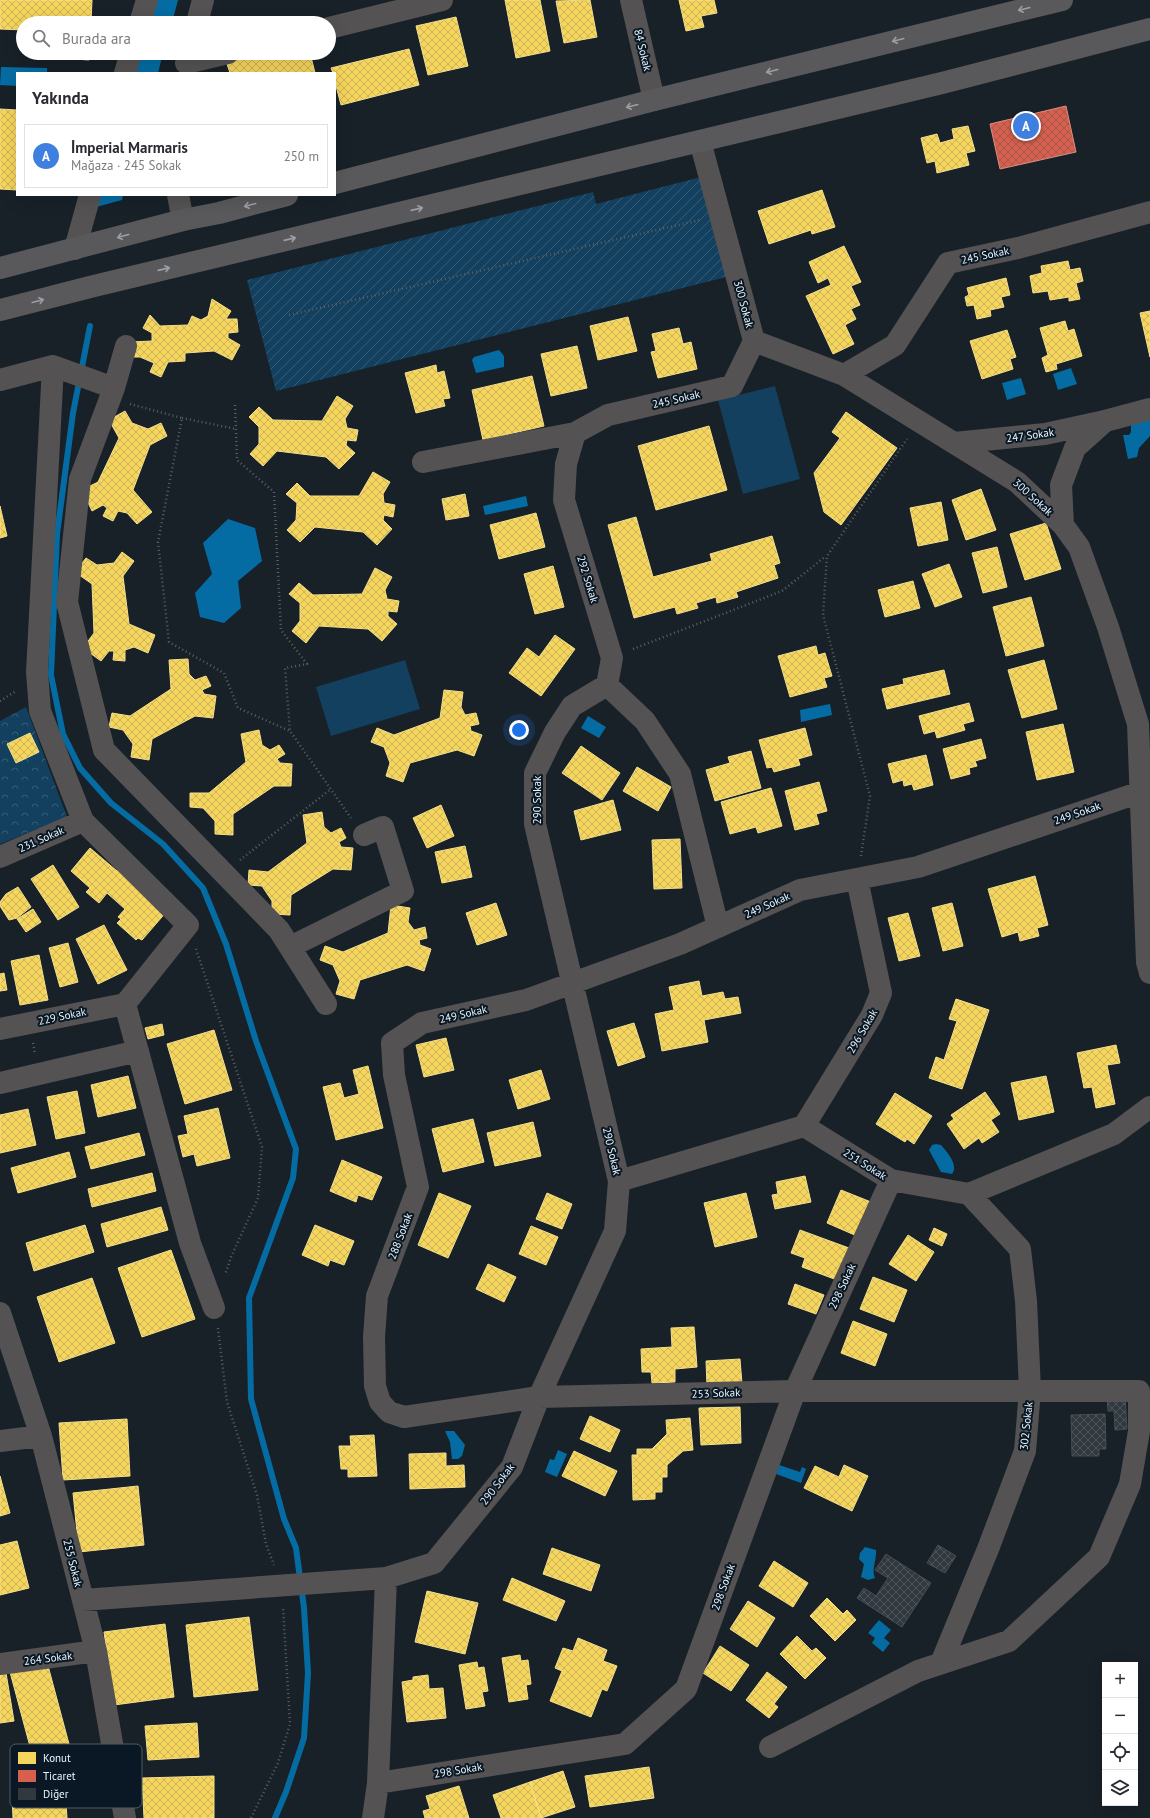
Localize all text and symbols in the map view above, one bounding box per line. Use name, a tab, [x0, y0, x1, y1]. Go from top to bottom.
one-way arrow	[1018, 6, 1031, 14]
search box	[16, 16, 336, 60]
icon: search	[30, 27, 52, 49]
street label: 84 Sokak	[631, 28, 655, 73]
text: Burada ara	[62, 29, 131, 48]
one-way arrow	[892, 37, 905, 45]
one-way arrow	[766, 68, 779, 76]
text: Yakında	[32, 87, 89, 109]
one-way arrow	[626, 102, 639, 110]
pin: A	[1013, 111, 1039, 141]
text: İmperial Marmaris	[71, 138, 188, 157]
text: A	[42, 148, 50, 165]
text: 250 m	[284, 148, 319, 165]
text: Mağaza · 245 Sokak	[71, 157, 181, 174]
one-way arrow	[243, 202, 256, 209]
one-way arrow	[410, 204, 423, 212]
one-way arrow	[117, 233, 130, 240]
one-way arrow	[284, 235, 297, 242]
street label: 245 Sokak	[960, 243, 1011, 267]
one-way arrow	[157, 265, 170, 273]
street label: 300 Sokak	[731, 279, 757, 330]
one-way arrow	[31, 296, 44, 304]
street label: 245 Sokak	[651, 387, 702, 411]
street label: 247 Sokak	[1005, 425, 1055, 445]
street label: 300 Sokak	[1010, 476, 1056, 519]
street label: 292 Sokak	[574, 554, 602, 605]
your location	[509, 720, 529, 740]
street label: 290 Sokak	[530, 775, 544, 824]
street label: 249 Sokak	[1052, 798, 1103, 828]
street label: 231 Sokak	[16, 822, 67, 855]
street label: 249 Sokak	[742, 888, 793, 921]
street label: 249 Sokak	[438, 1002, 489, 1026]
street label: 229 Sokak	[37, 1004, 88, 1028]
street label: 296 Sokak	[844, 1006, 881, 1056]
street label: 290 Sokak	[600, 1126, 624, 1177]
street label: 251 Sokak	[841, 1145, 890, 1183]
street label: 288 Sokak	[385, 1210, 416, 1261]
street label: 298 Sokak	[825, 1260, 859, 1311]
street label: 253 Sokak	[691, 1385, 741, 1401]
street label: 302 Sokak	[1016, 1400, 1036, 1451]
street label: 290 Sokak	[477, 1460, 518, 1508]
street label: 255 Sokak	[60, 1538, 86, 1589]
street label: 298 Sokak	[708, 1561, 738, 1612]
street label: 264 Sokak	[23, 1648, 74, 1668]
map controls	[1102, 1662, 1138, 1806]
button: +	[1102, 1662, 1138, 1698]
button: −	[1102, 1698, 1138, 1734]
button: locate	[1102, 1734, 1138, 1770]
legend	[10, 1744, 142, 1808]
text: Konut	[43, 1751, 71, 1765]
street label: 298 Sokak	[433, 1759, 484, 1781]
text: Ticaret	[43, 1769, 76, 1783]
button: layers	[1102, 1770, 1138, 1806]
text: Diğer	[43, 1787, 69, 1801]

